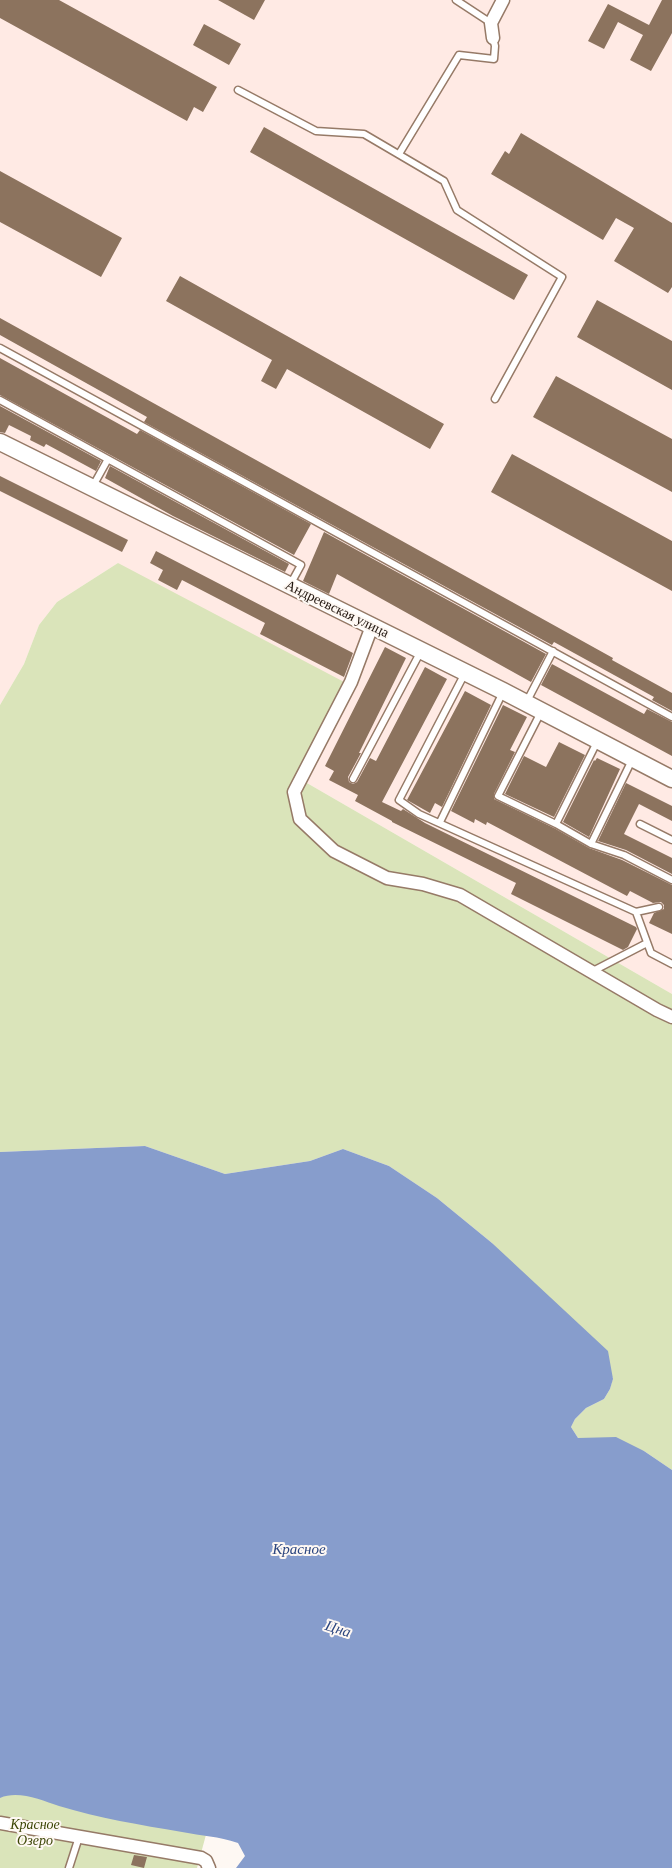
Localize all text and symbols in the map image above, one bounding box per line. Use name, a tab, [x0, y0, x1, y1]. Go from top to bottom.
street label: Андреевская улица	[282, 577, 392, 641]
water label: Красное	[272, 1540, 326, 1558]
water label: Цна	[323, 1616, 353, 1642]
park label: Красное Озеро	[10, 1817, 60, 1850]

